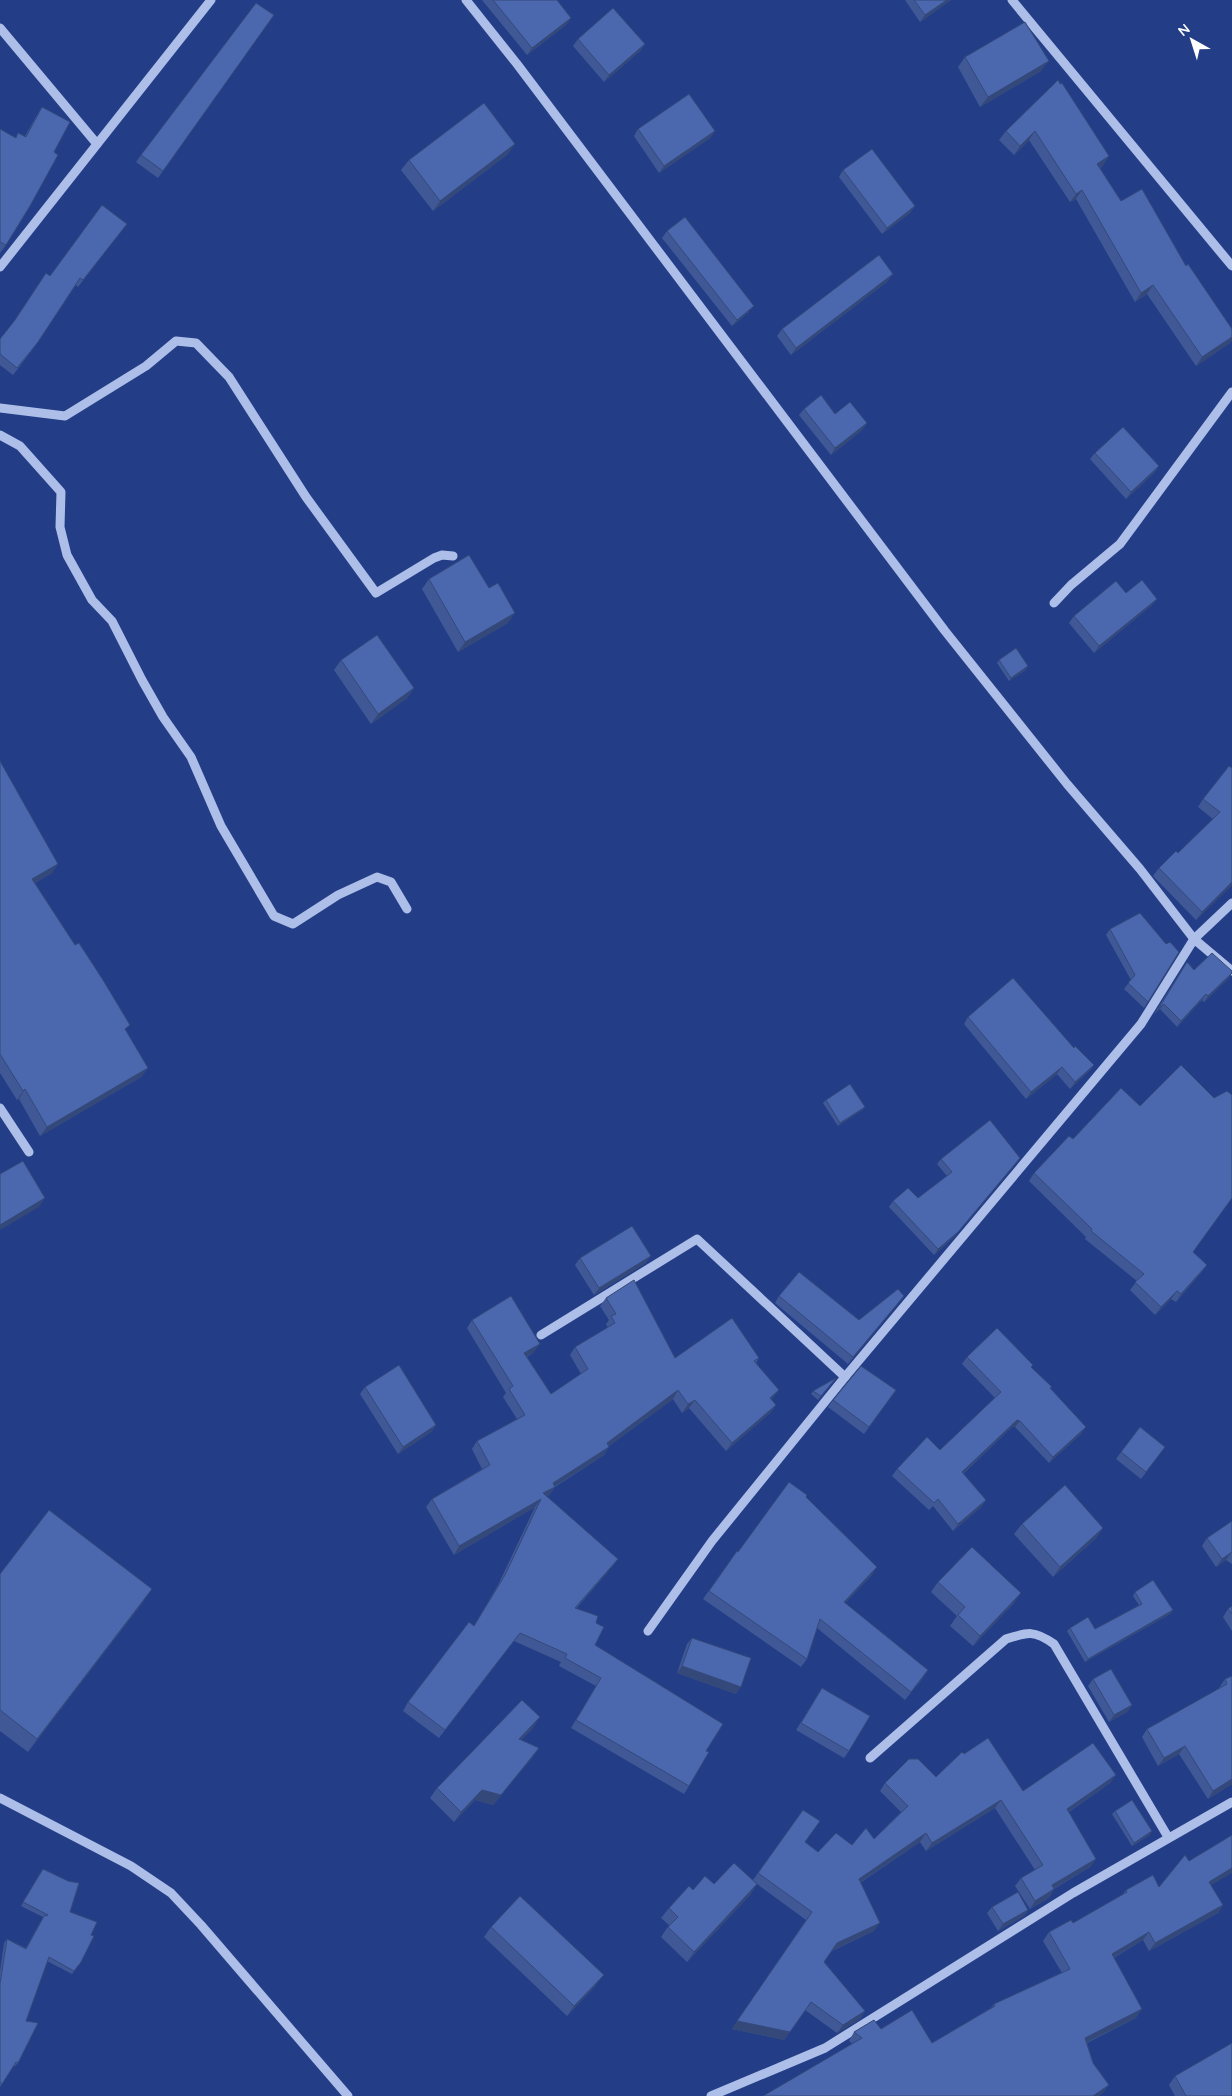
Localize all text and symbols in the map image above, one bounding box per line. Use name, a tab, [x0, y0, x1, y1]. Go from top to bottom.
north arrow	[1167, 15, 1217, 65]
text: N	[1174, 20, 1193, 40]

